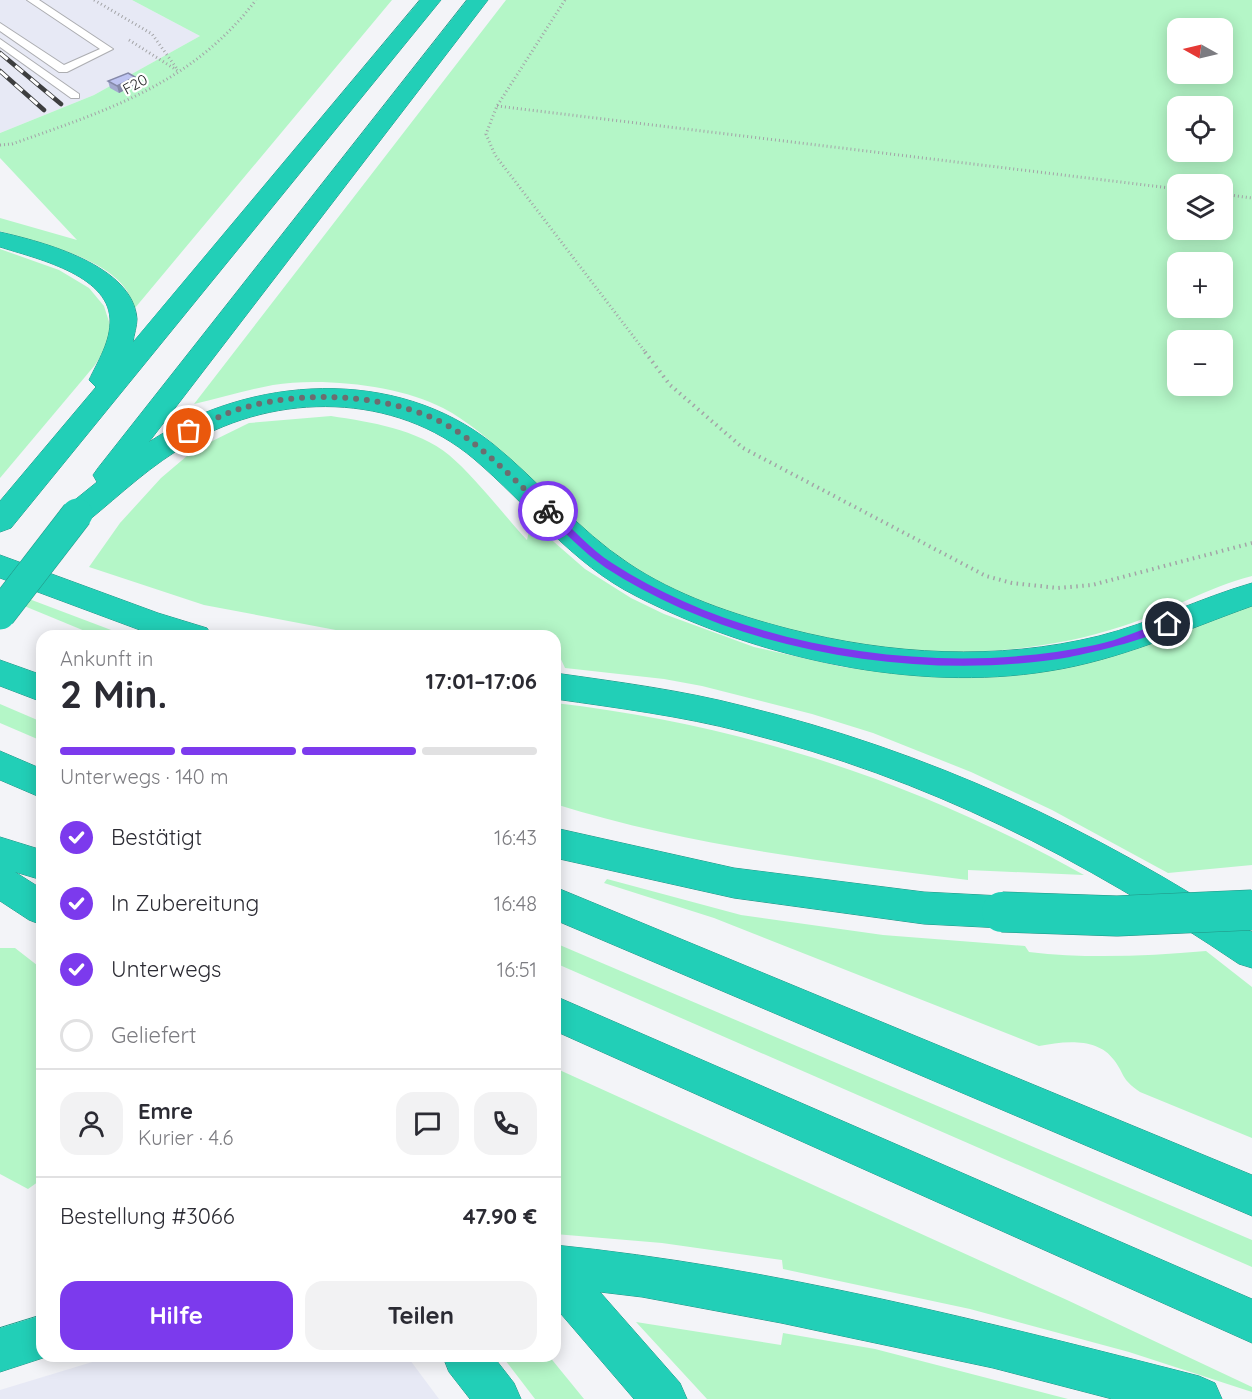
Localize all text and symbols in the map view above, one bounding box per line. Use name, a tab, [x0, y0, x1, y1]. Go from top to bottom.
north arrow	[1167, 18, 1233, 84]
map controls	[1167, 18, 1233, 396]
street label: F20	[119, 69, 151, 99]
button: locate	[1167, 96, 1233, 162]
button: layers	[1167, 174, 1233, 240]
button: +	[1167, 252, 1233, 318]
button: −	[1167, 330, 1233, 396]
pin	[163, 405, 214, 456]
icon: bag	[172, 414, 205, 447]
courier	[518, 481, 578, 541]
icon: bike	[532, 495, 565, 528]
pin	[1142, 598, 1193, 649]
icon: home	[1151, 607, 1184, 640]
text: Ankunft in	[60, 646, 153, 671]
text: 17:01–17:06	[426, 667, 537, 695]
text: 2 Min.	[60, 669, 167, 718]
text: Unterwegs · 140 m	[60, 764, 228, 789]
icon: check	[60, 821, 93, 854]
text: Bestätigt	[111, 823, 202, 851]
text: 16:43	[494, 825, 537, 850]
icon: check	[60, 887, 93, 920]
text: In Zubereitung	[111, 889, 259, 917]
text: 16:48	[494, 891, 537, 916]
icon: check	[60, 953, 93, 986]
text: Unterwegs	[111, 955, 221, 983]
text: 16:51	[497, 957, 537, 982]
text: Geliefert	[111, 1021, 196, 1049]
button: person	[60, 1092, 123, 1155]
button: chat	[396, 1092, 459, 1155]
button: phone	[474, 1092, 537, 1155]
text: Emre	[138, 1097, 193, 1125]
text: Kurier · 4.6	[138, 1125, 233, 1150]
text: Bestellung #3066	[60, 1202, 234, 1230]
text: 47.90 €	[463, 1202, 537, 1230]
button: Hilfe	[60, 1281, 293, 1350]
button: Teilen	[305, 1281, 537, 1350]

